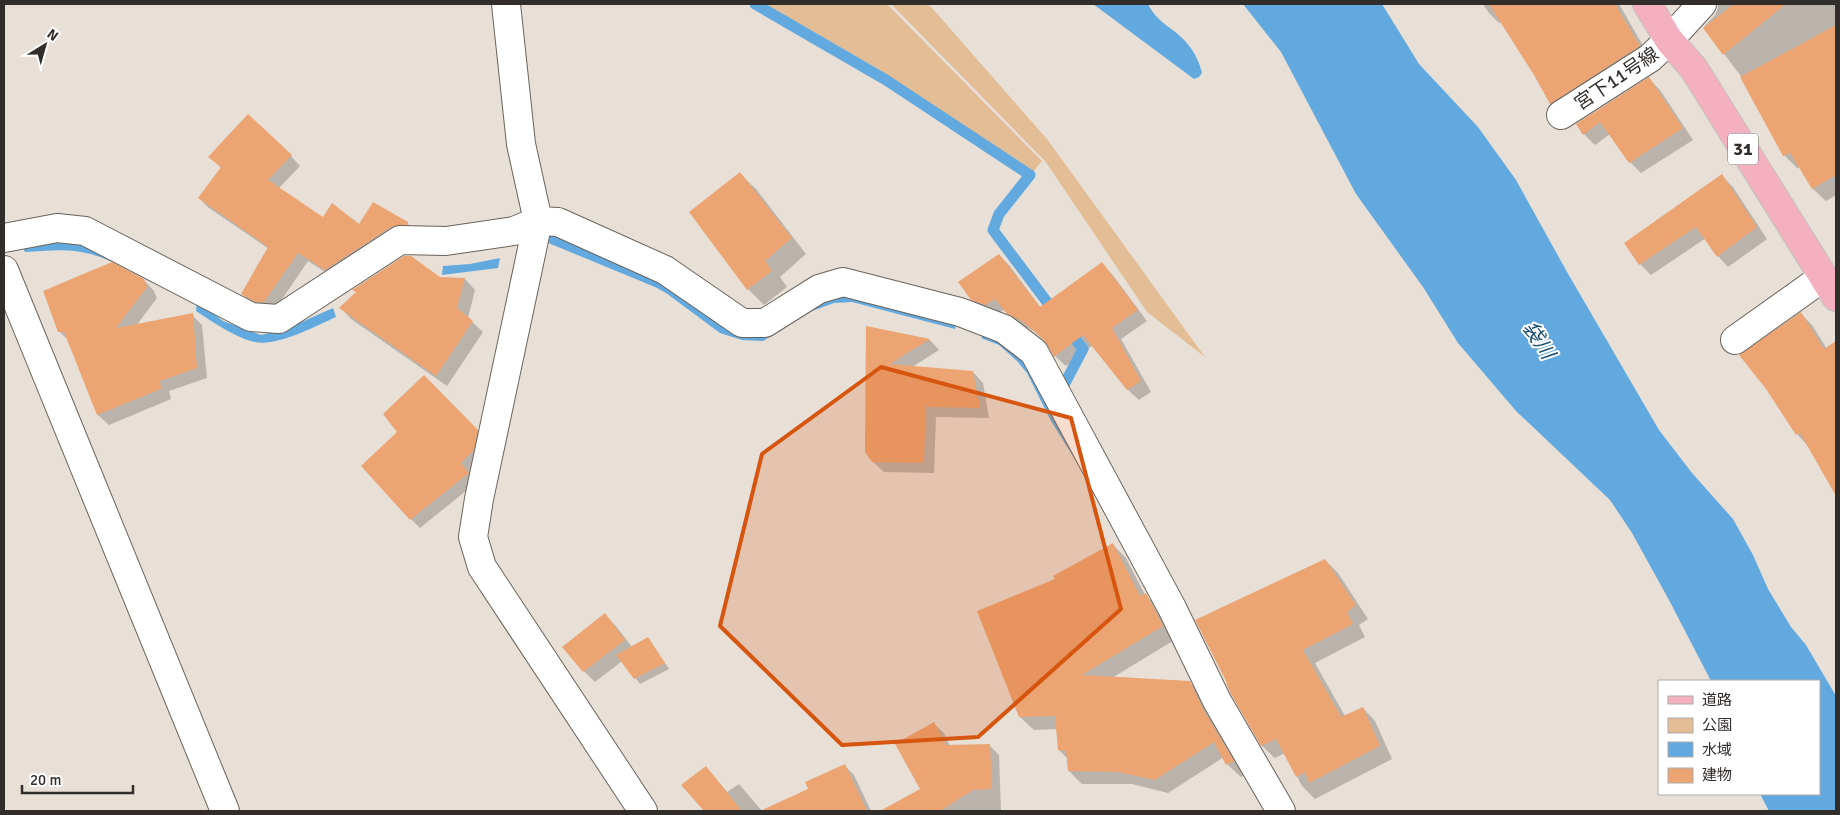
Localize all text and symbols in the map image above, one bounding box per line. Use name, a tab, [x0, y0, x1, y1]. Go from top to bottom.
north arrow	[20, 20, 70, 70]
text: N	[44, 25, 62, 45]
street label: 宮下11号線	[1570, 42, 1663, 116]
road number: 31	[1728, 134, 1758, 164]
water label: 袋川	[1517, 317, 1561, 366]
legend	[1658, 680, 1820, 795]
text: 道路	[1702, 691, 1732, 709]
text: 公園	[1702, 716, 1732, 734]
text: 水域	[1702, 741, 1732, 759]
scale bar	[22, 762, 134, 794]
text: 建物	[1702, 766, 1732, 784]
text: 20 m	[30, 771, 61, 789]

